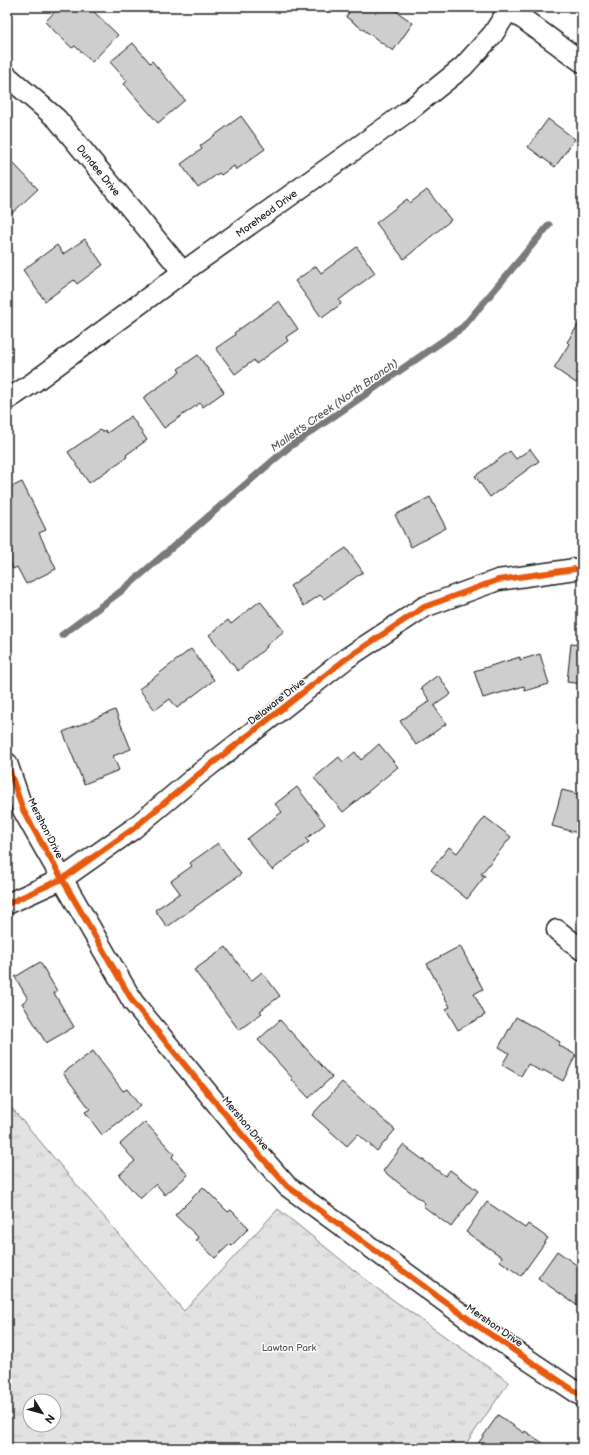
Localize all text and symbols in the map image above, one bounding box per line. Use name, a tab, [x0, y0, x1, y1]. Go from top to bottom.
street label: Dundee Drive	[74, 143, 123, 199]
street label: Morehead Drive	[234, 188, 300, 240]
water label: Mallett's Creek (North Branch)	[268, 356, 400, 454]
street label: Delaware Drive	[246, 676, 307, 728]
street label: Mershon Drive	[25, 796, 66, 861]
street label: Mershon Drive	[219, 1094, 271, 1153]
street label: Mershon Drive	[464, 1302, 525, 1350]
park label: Lawton Park	[262, 1342, 316, 1354]
north arrow	[22, 1393, 62, 1433]
text: N	[42, 1412, 57, 1426]

